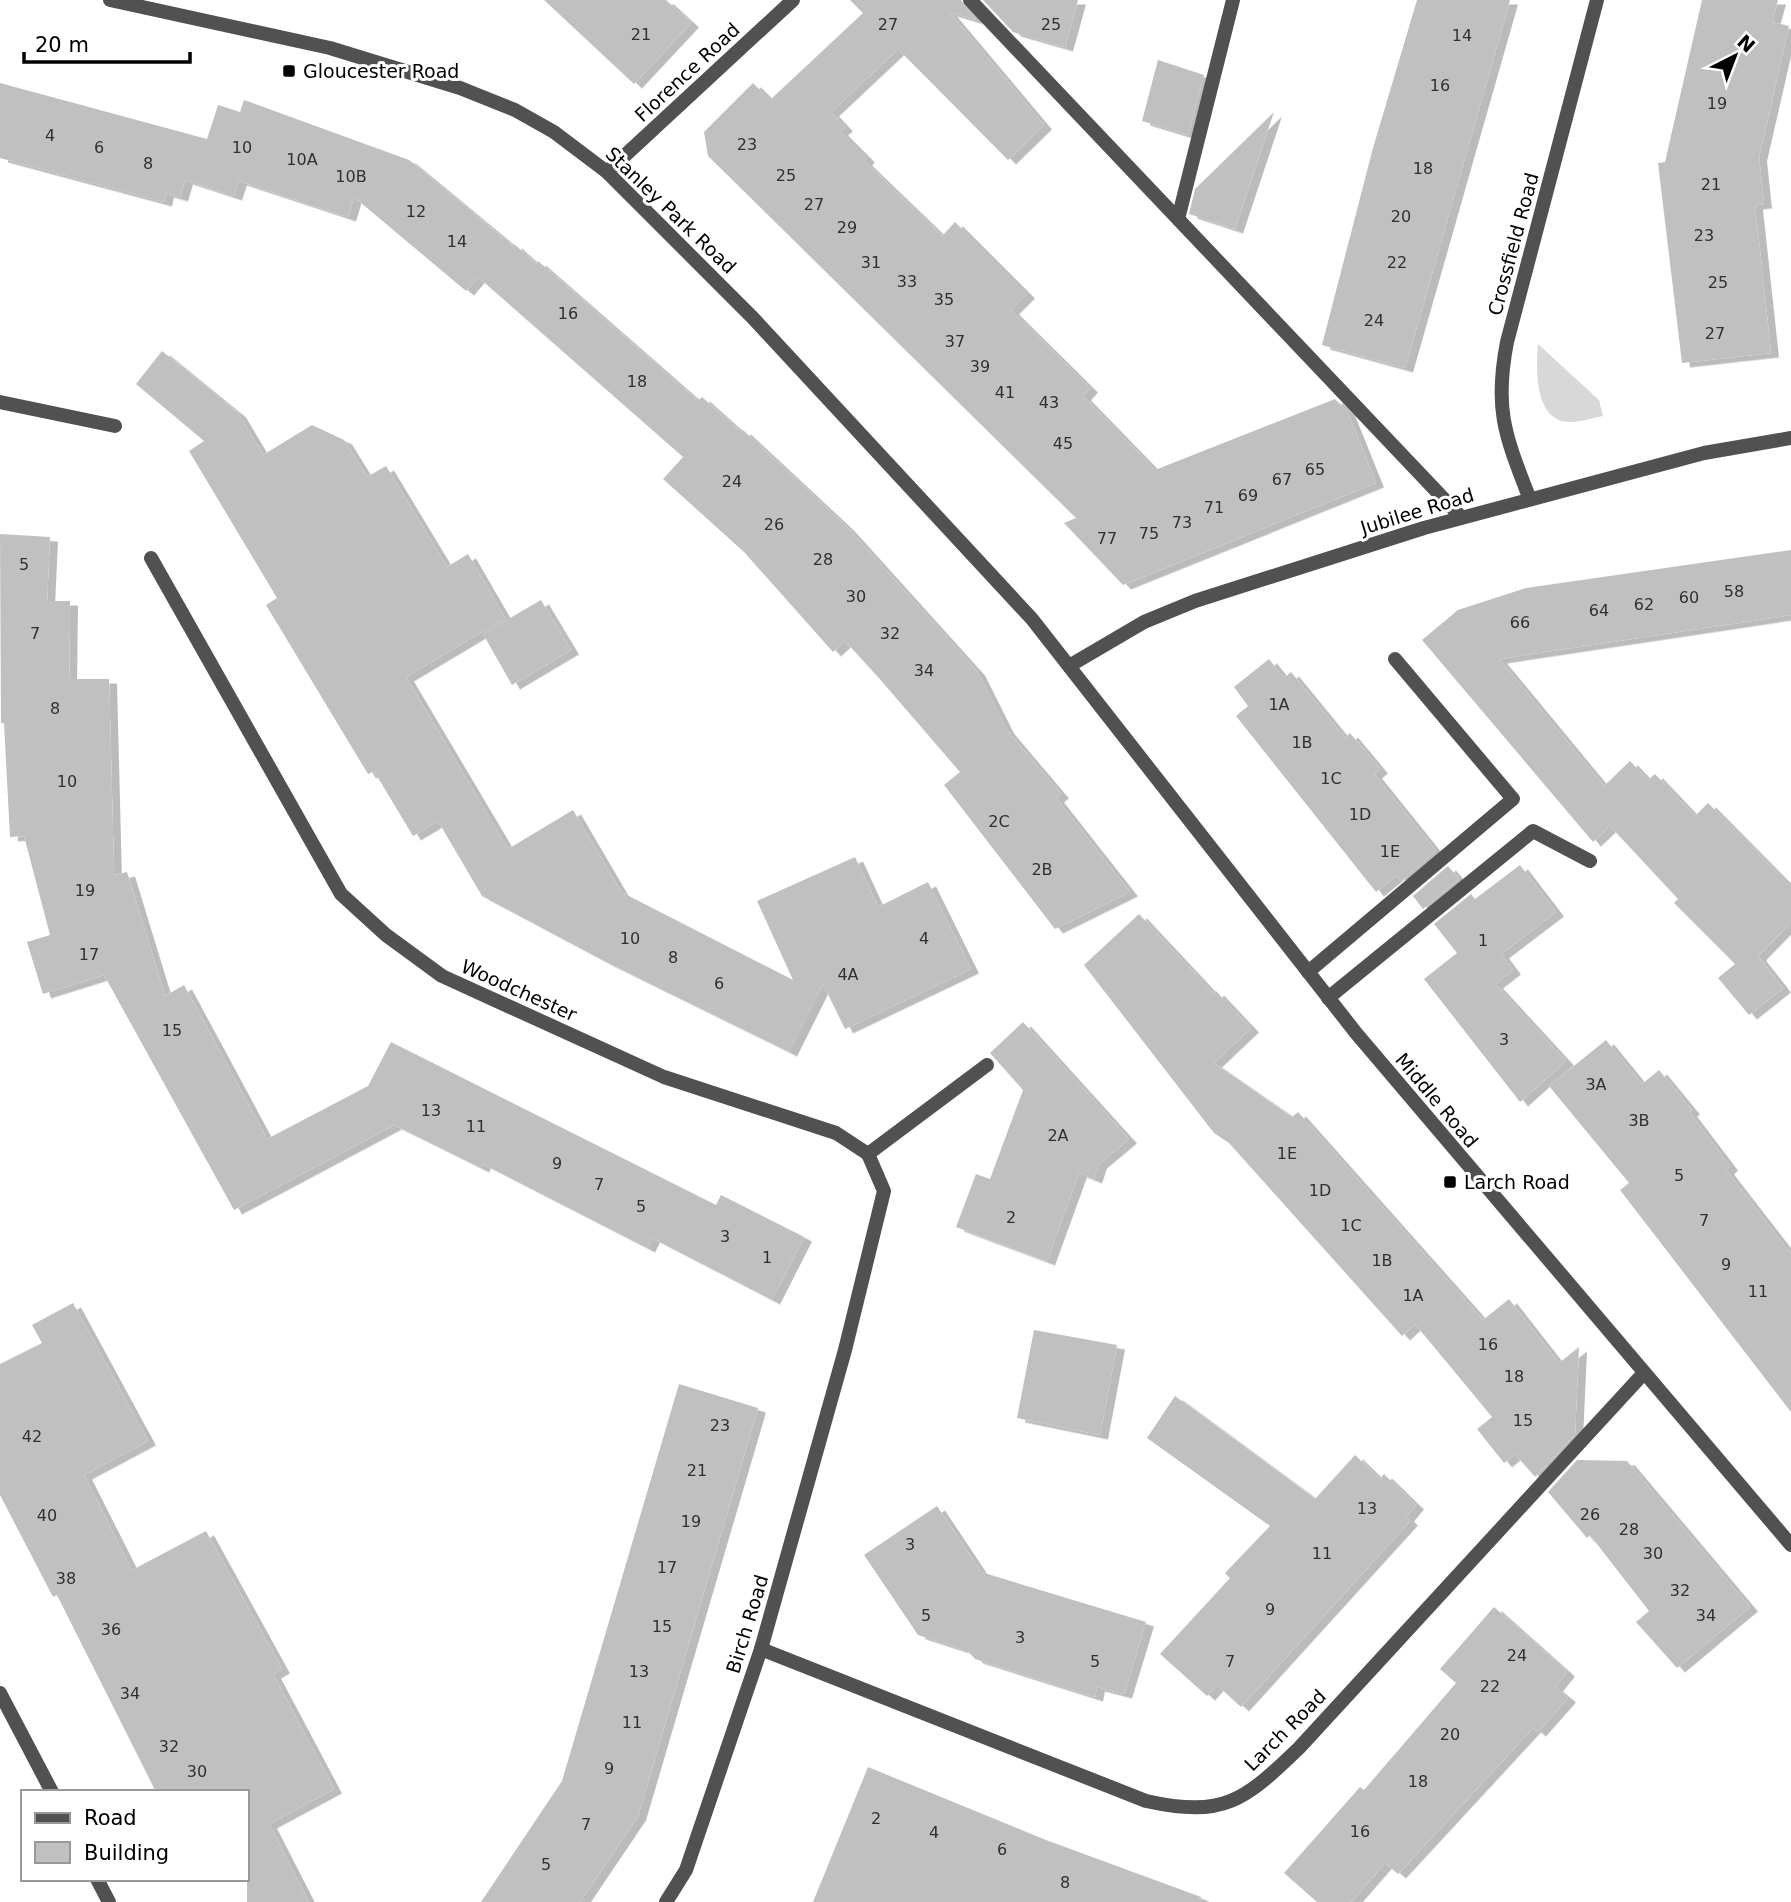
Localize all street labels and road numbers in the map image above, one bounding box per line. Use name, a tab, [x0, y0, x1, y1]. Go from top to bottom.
street label: Florence Road	[630, 18, 744, 126]
street label: Stanley Park Road	[601, 142, 741, 278]
street label: Crossfield Road	[1483, 170, 1543, 318]
street label: Jubilee Road	[1357, 483, 1476, 539]
street label: Woodchester	[458, 955, 580, 1025]
street label: Middle Road	[1391, 1048, 1483, 1152]
street label: Birch Road	[722, 1572, 772, 1676]
street label: Larch Road	[1240, 1685, 1330, 1775]

